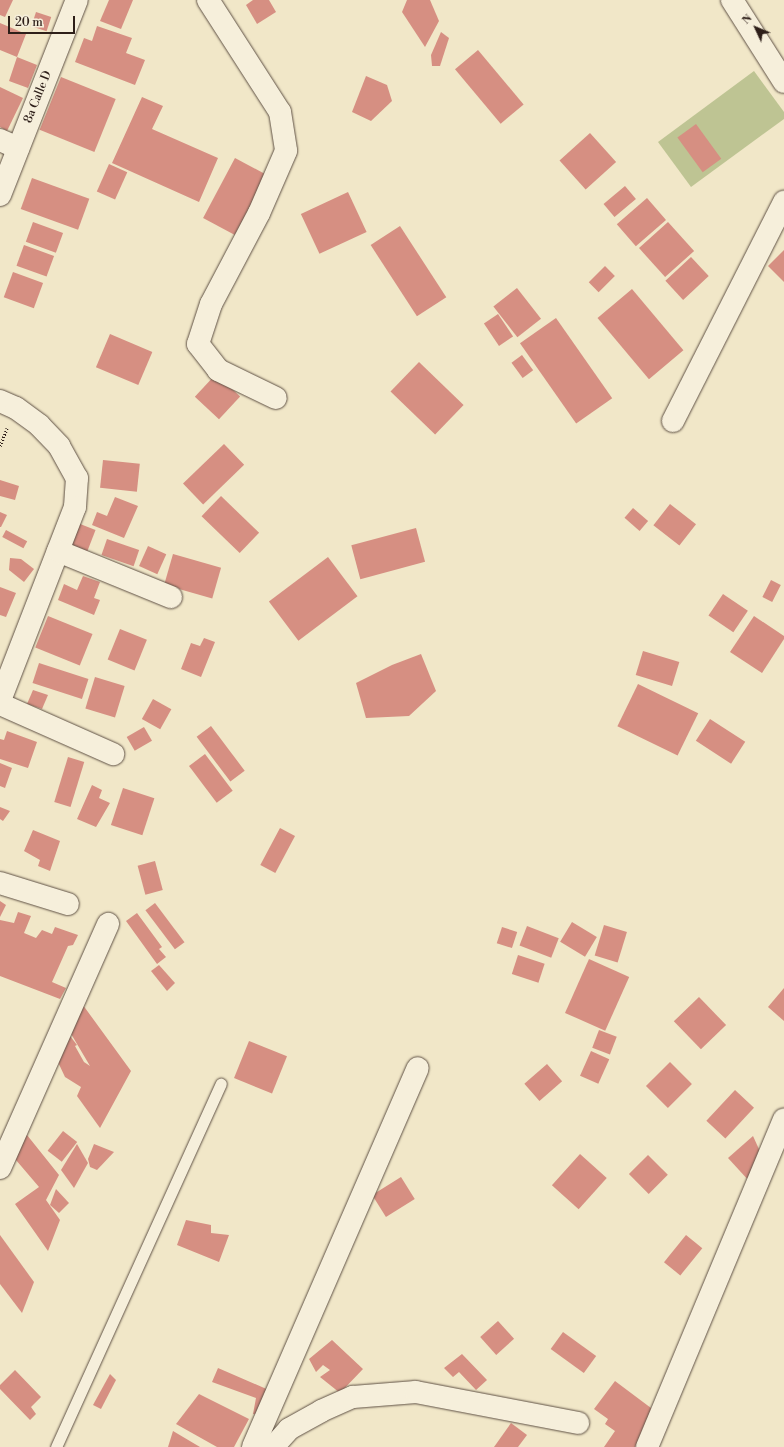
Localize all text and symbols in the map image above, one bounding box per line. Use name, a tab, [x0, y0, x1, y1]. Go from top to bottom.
scale bar	[10, 8, 77, 34]
north arrow	[736, 8, 776, 48]
text: N	[739, 12, 755, 28]
text: 20 m	[15, 15, 43, 30]
street label: 8a Calle D	[21, 69, 55, 125]

